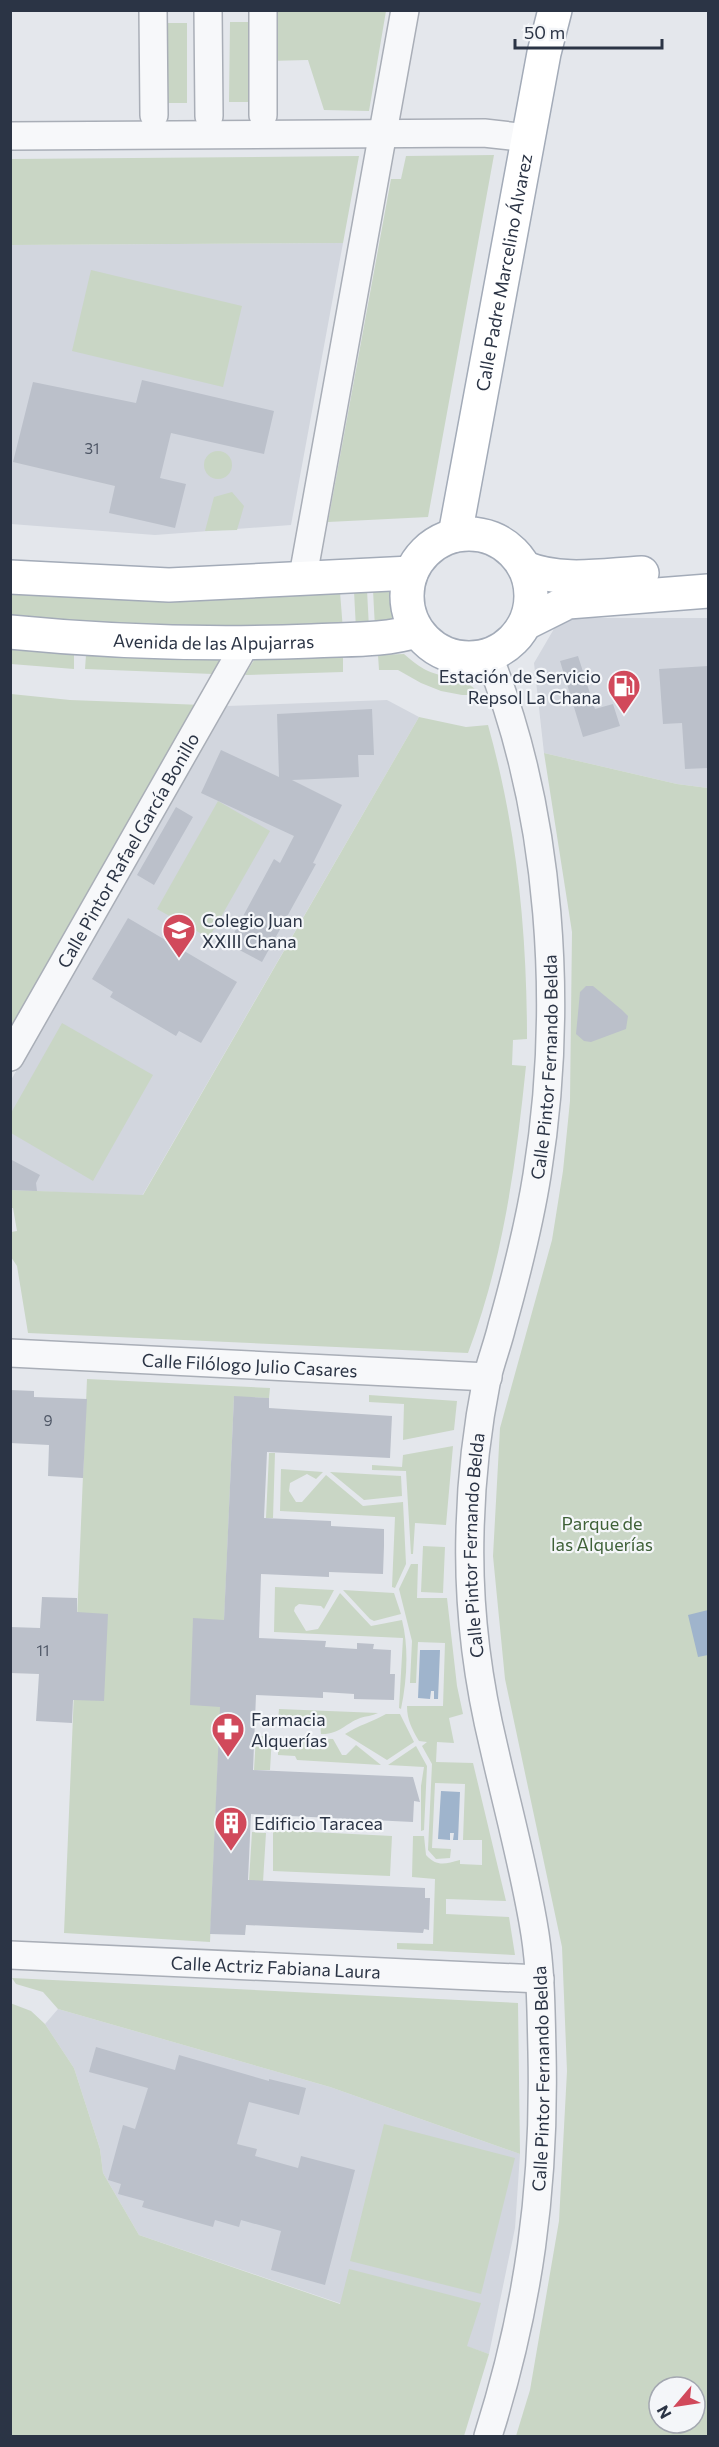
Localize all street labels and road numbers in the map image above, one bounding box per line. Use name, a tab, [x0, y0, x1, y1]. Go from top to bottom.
street label: Calle Padre Marcelino Álvarez	[471, 152, 536, 393]
street label: Avenida de las Alpujarras	[113, 629, 315, 654]
street label: Calle Pintor Rafael García Bonillo	[52, 729, 204, 972]
street label: Calle Pintor Fernando Belda	[525, 954, 562, 1181]
street label: Calle Filólogo Julio Casares	[141, 1349, 358, 1381]
street label: Calle Pintor Fernando Belda	[459, 1431, 489, 1659]
street label: Calle Actriz Fabiana Laura	[170, 1951, 381, 1983]
street label: Calle Pintor Fernando Belda	[527, 1965, 553, 2192]

